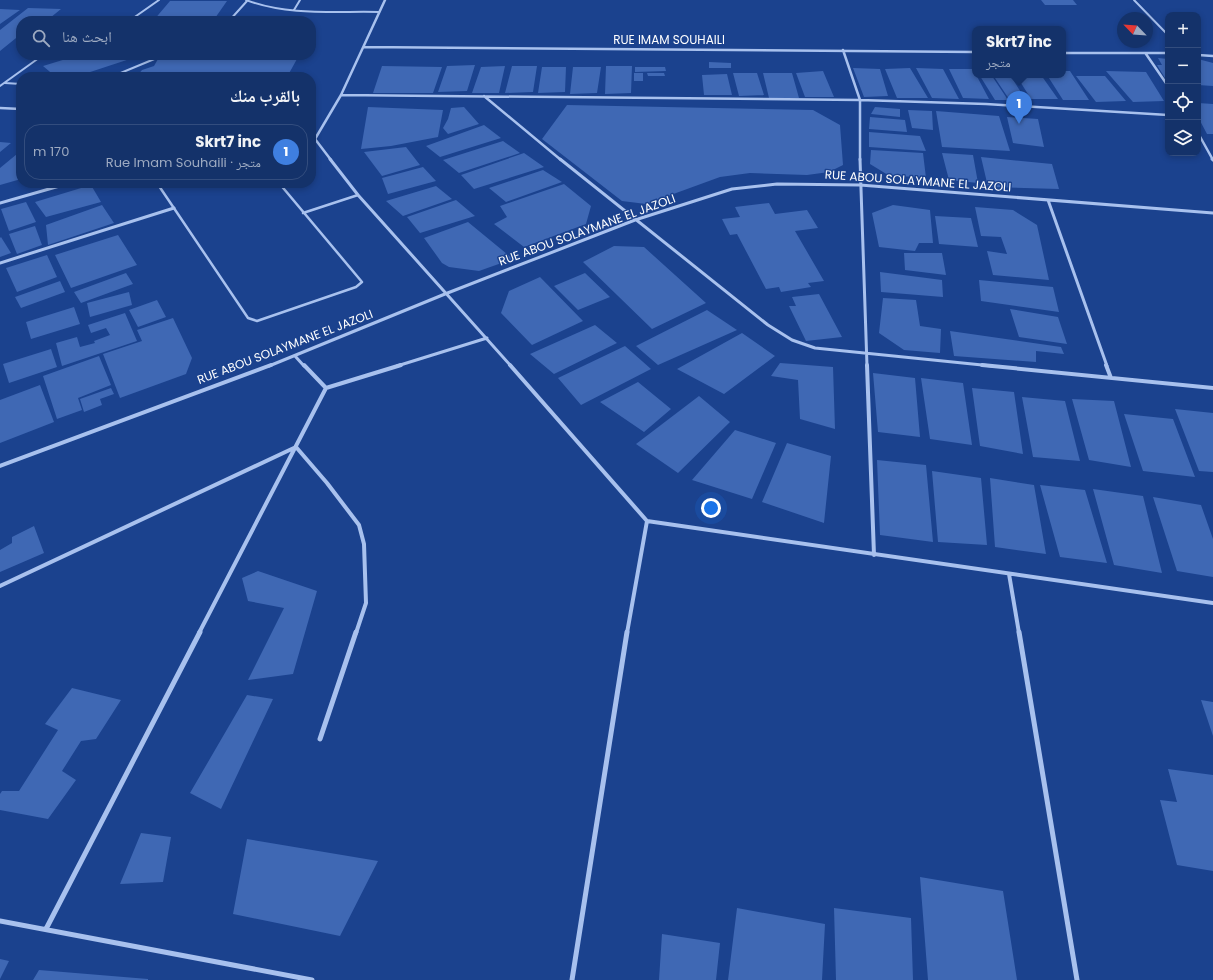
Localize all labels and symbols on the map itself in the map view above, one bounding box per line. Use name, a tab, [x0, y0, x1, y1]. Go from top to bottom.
north arrow	[1117, 12, 1153, 48]
street label: RUE IMAM SOUHAILI	[613, 31, 725, 48]
pin: 1	[1006, 91, 1032, 124]
street label: RUE ABOU SOLAYMANE EL JAZOLI	[824, 166, 1012, 196]
street label: RUE ABOU SOLAYMANE EL JAZOLI	[496, 190, 678, 269]
street label: RUE ABOU SOLAYMANE EL JAZOLI	[194, 305, 375, 388]
your location	[701, 498, 721, 518]

